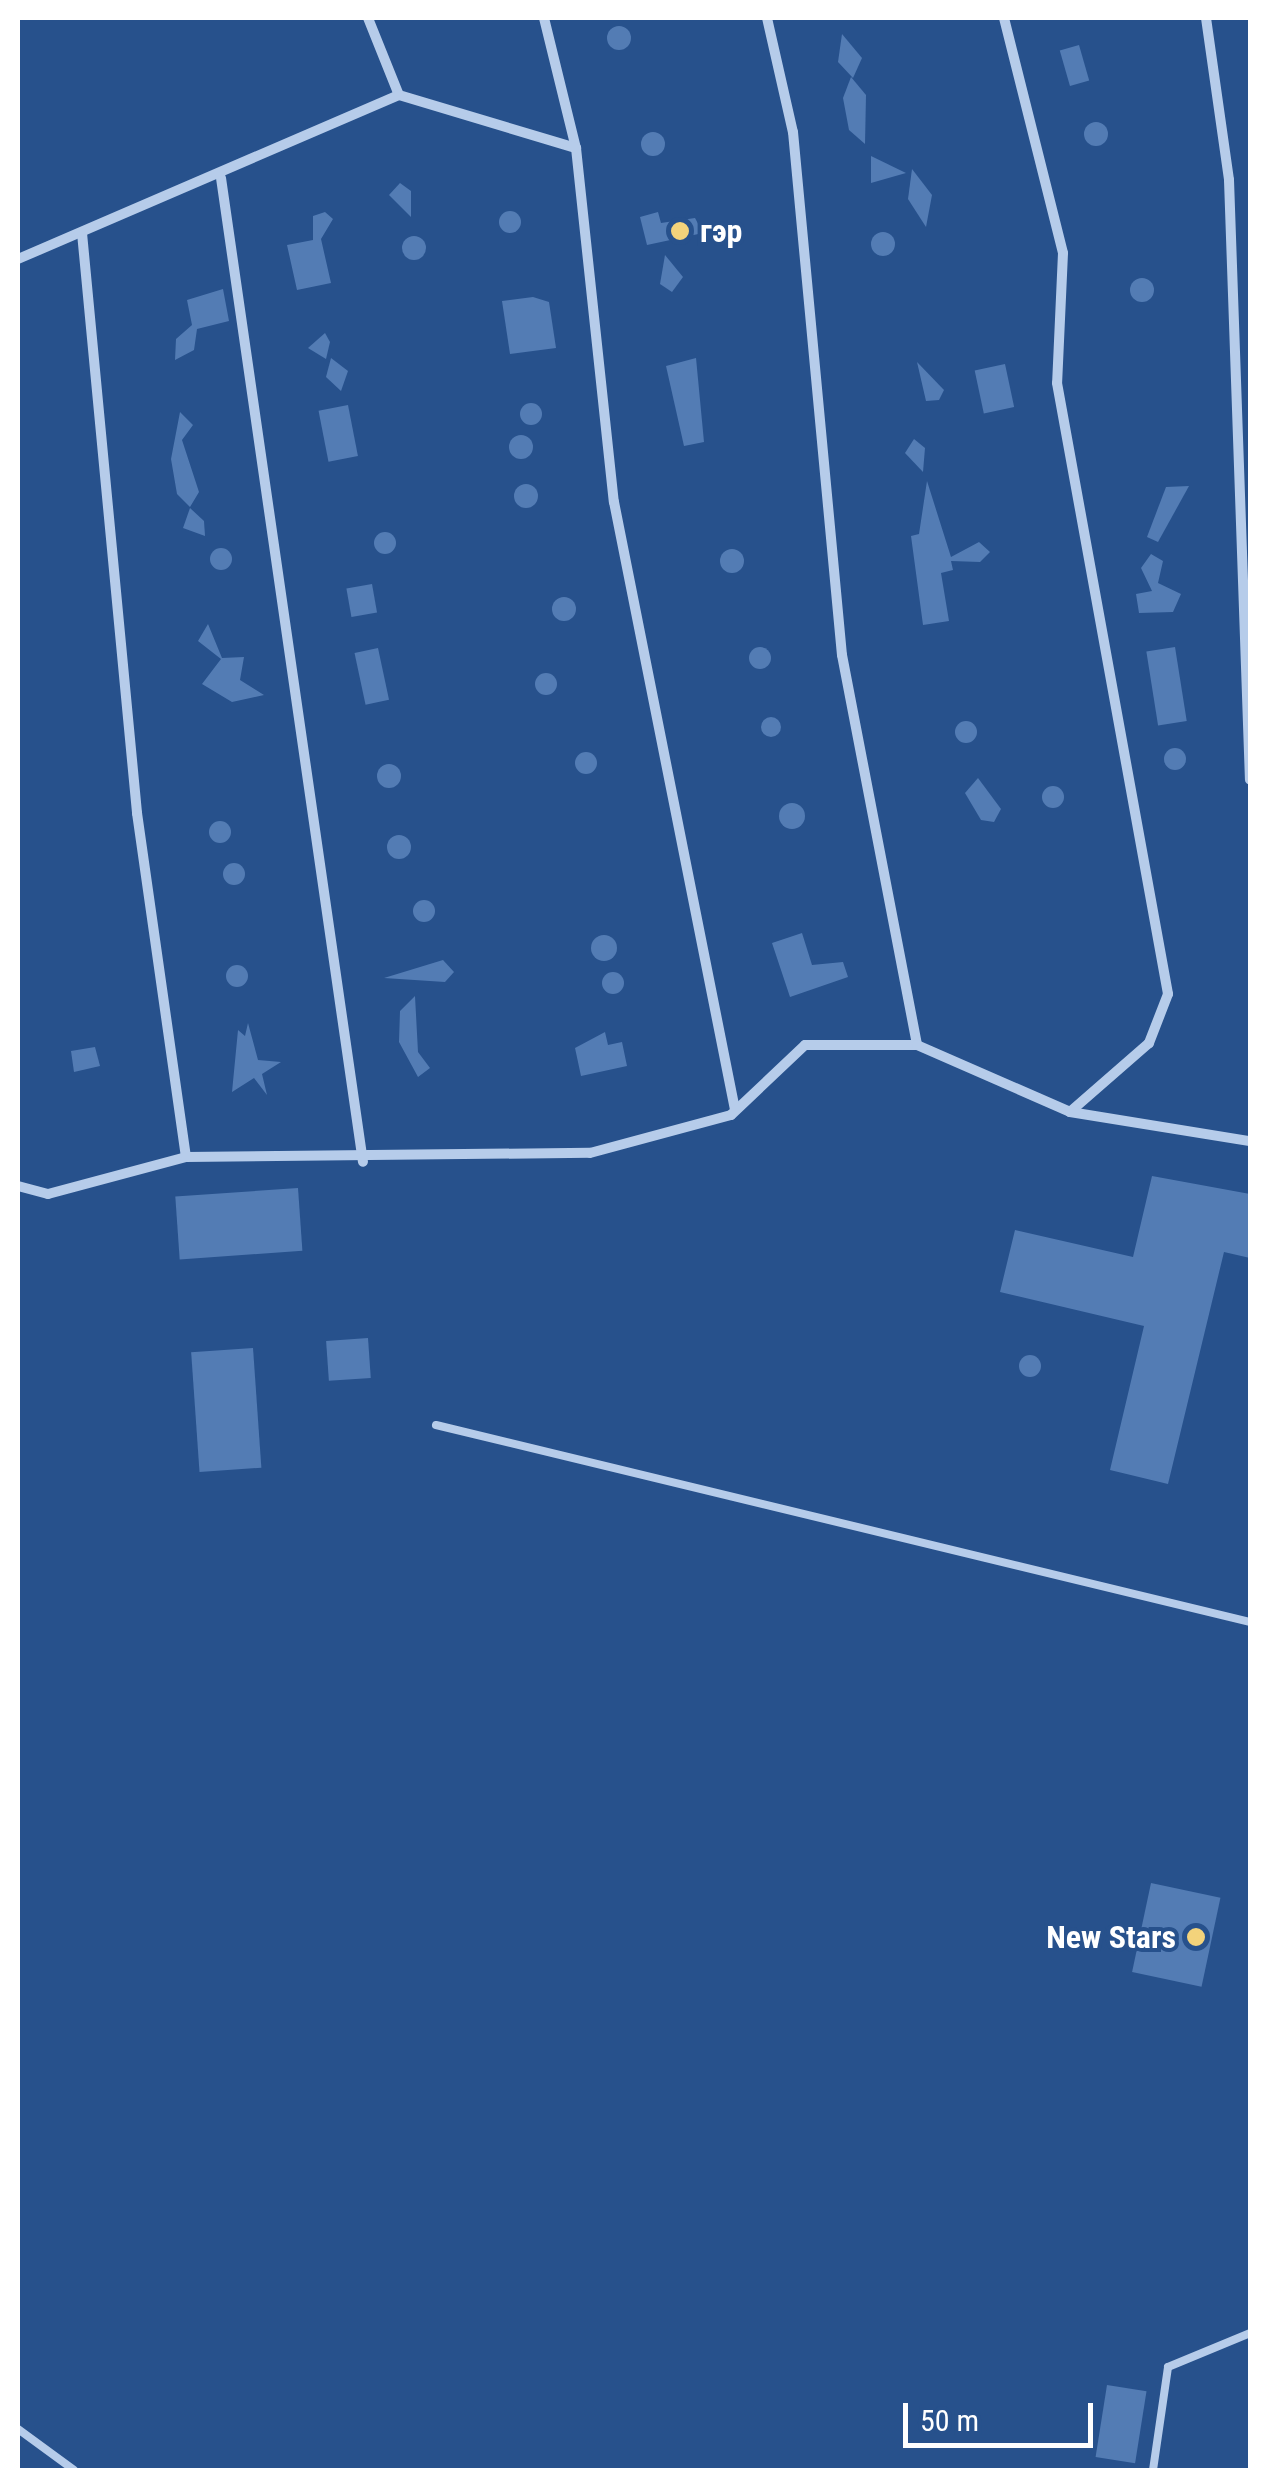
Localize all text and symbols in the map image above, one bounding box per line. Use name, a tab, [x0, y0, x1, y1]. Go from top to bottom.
place label: гэр	[700, 212, 742, 250]
marker: гэр	[669, 220, 691, 242]
place label: New Stars	[1046, 1918, 1176, 1956]
marker: New Stars	[1185, 1926, 1207, 1948]
scale bar	[908, 2383, 1098, 2445]
text: 50 m	[920, 2403, 979, 2438]

